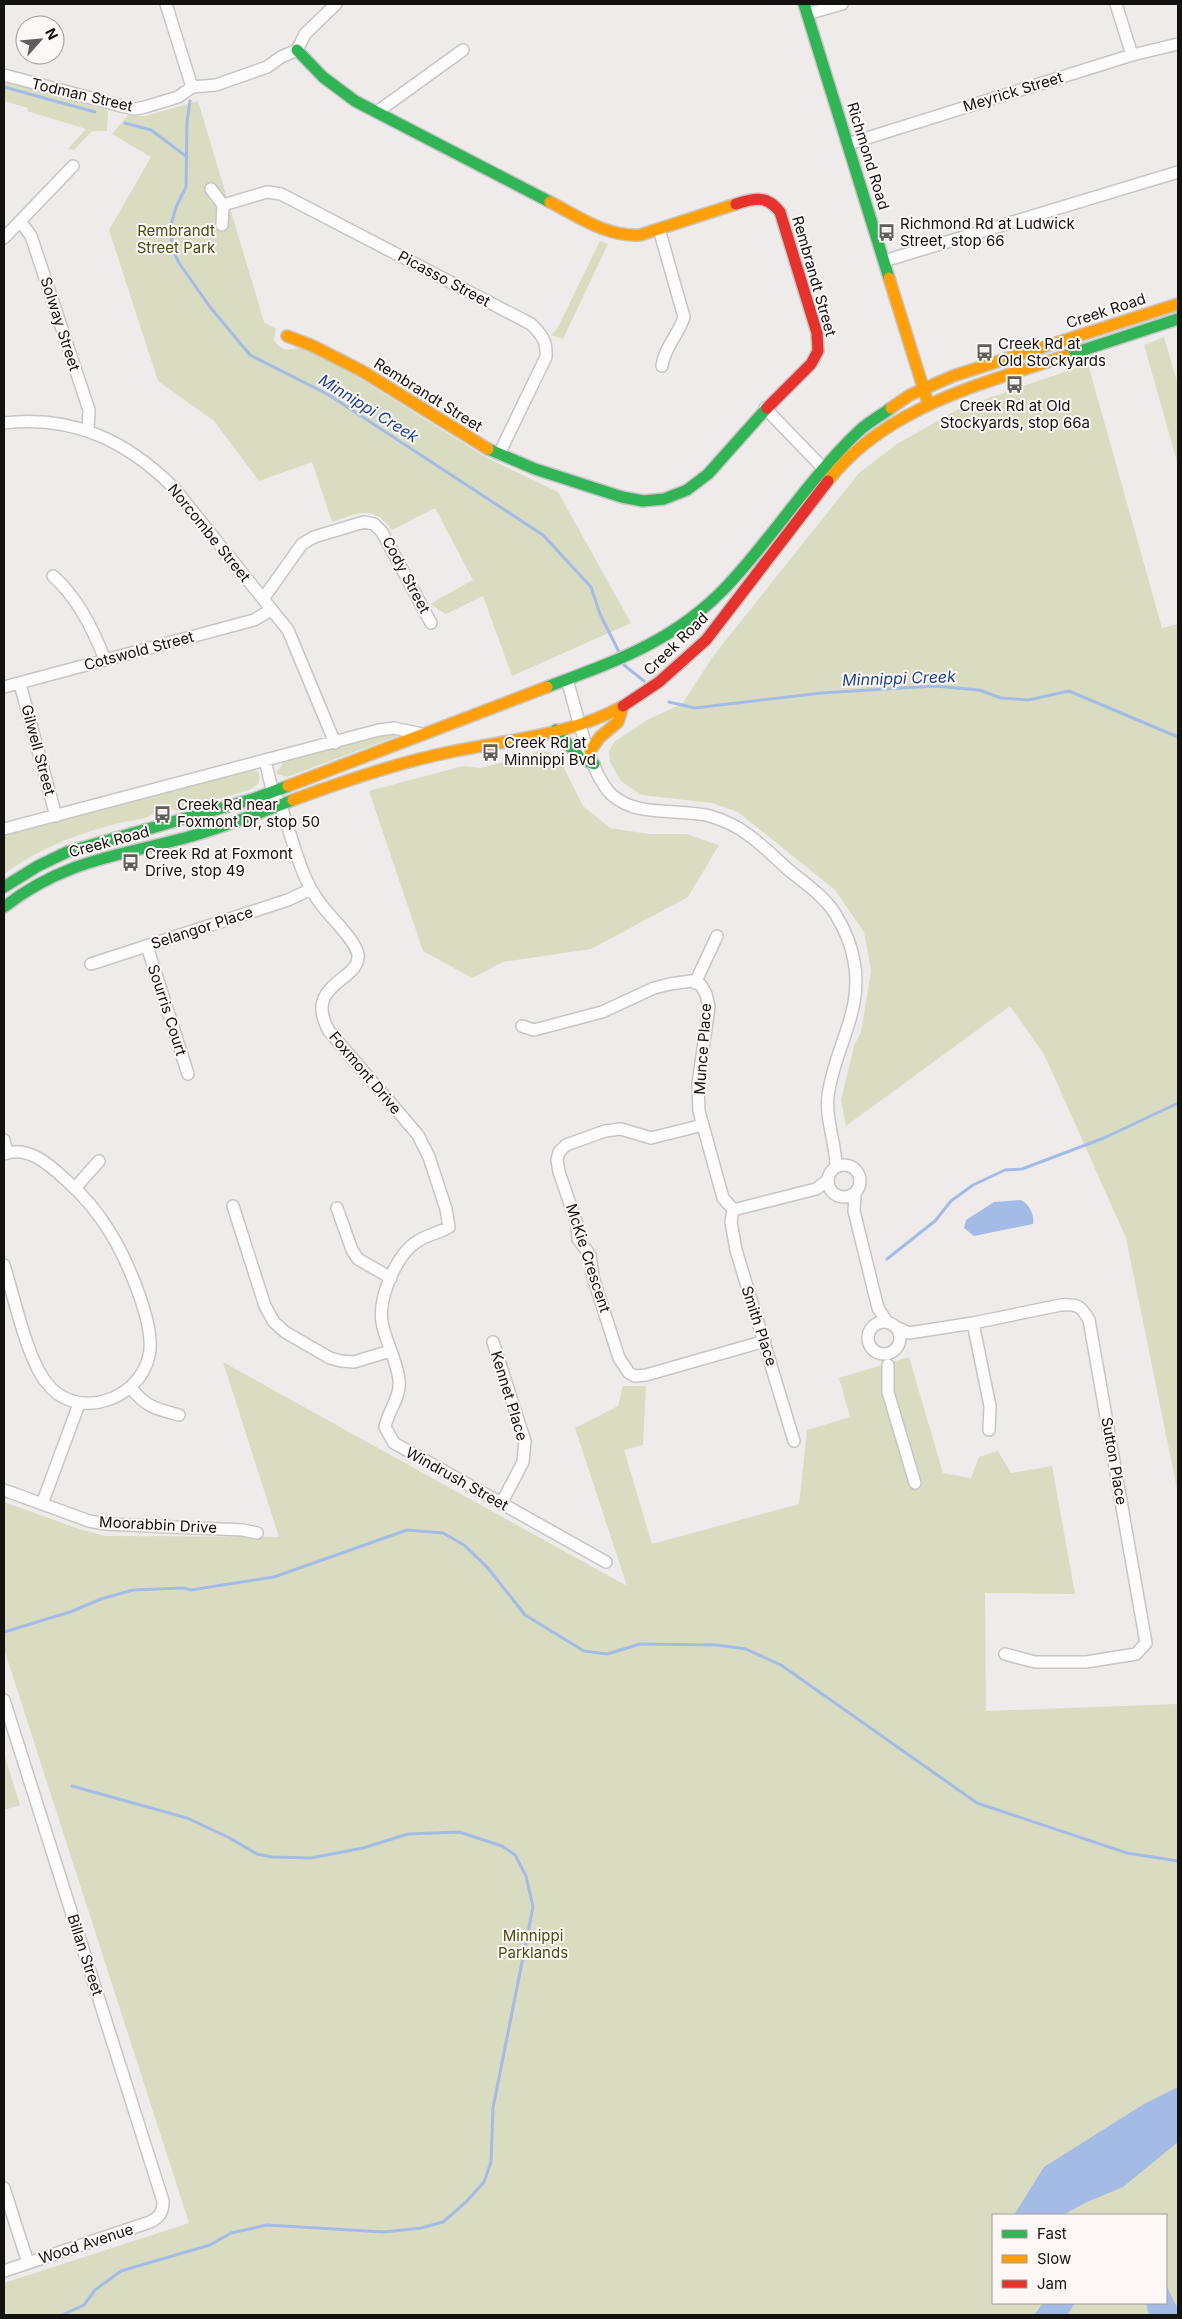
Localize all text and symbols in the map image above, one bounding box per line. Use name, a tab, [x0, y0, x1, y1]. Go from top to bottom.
north arrow	[15, 15, 65, 65]
text: N	[42, 25, 62, 42]
street label: Meyrick Street	[961, 67, 1065, 116]
street label: Todman Street	[29, 74, 135, 115]
street label: Richmond Road	[843, 100, 894, 212]
street label: Rembrandt Street	[788, 214, 841, 338]
place label: Richmond Rd at Ludwick Street, stop 66	[900, 214, 1076, 250]
park label: Rembrandt Street Park	[137, 221, 216, 257]
bus stop icon: Richmond Rd at Ludwick Street, stop 66	[876, 223, 896, 243]
street label: Picasso Street	[395, 246, 494, 311]
street label: Solway Street	[36, 274, 85, 373]
street label: Creek Road	[1064, 289, 1148, 332]
place label: Creek Rd at Old Stockyards	[998, 334, 1106, 370]
bus stop icon: Creek Rd at Old Stockyards	[974, 343, 994, 363]
street label: Rembrandt Street	[371, 354, 486, 436]
water label: Minnippi Creek	[315, 369, 423, 447]
bus stop icon: Creek Rd at Old Stockyards, stop 66a	[1005, 375, 1025, 395]
place label: Creek Rd at Old Stockyards, stop 66a	[940, 396, 1090, 432]
street label: Norcombe Street	[164, 480, 255, 586]
street label: Cody Street	[378, 533, 435, 616]
street label: Creek Road	[639, 608, 712, 679]
street label: Cotswold Street	[82, 627, 196, 674]
water label: Minnippi Creek	[842, 666, 956, 690]
street label: Gilwell Street	[17, 702, 60, 797]
place label: Creek Rd at Minnippi Bvd	[504, 733, 596, 769]
bus stop icon: Creek Rd at Minnippi Bvd	[480, 742, 500, 762]
place label: Creek Rd near Foxmont Dr, stop 50	[177, 795, 320, 831]
bus stop icon: Creek Rd near Foxmont Dr, stop 50	[153, 804, 173, 824]
street label: Creek Road	[67, 822, 151, 861]
place label: Creek Rd at Foxmont Drive, stop 49	[145, 844, 293, 880]
bus stop icon: Creek Rd at Foxmont Drive, stop 49	[121, 853, 141, 873]
street label: Selangor Place	[148, 902, 255, 953]
street label: Sourris Court	[144, 962, 191, 1058]
street label: Munce Place	[690, 1003, 715, 1095]
street label: Foxmont Drive	[325, 1027, 406, 1118]
street label: McKie Crescent	[562, 1201, 615, 1315]
street label: Smith Place	[738, 1283, 781, 1368]
street label: Kennet Place	[487, 1349, 532, 1443]
street label: Sutton Place	[1097, 1416, 1132, 1506]
street label: Windrush Street	[403, 1443, 512, 1515]
street label: Moorabbin Drive	[99, 1512, 217, 1537]
street label: Billan Street	[63, 1912, 108, 1998]
park label: Minnippi Parklands	[498, 1926, 568, 1962]
legend	[992, 2214, 1167, 2304]
street label: Wood Avenue	[36, 2219, 135, 2268]
text: Fast	[1037, 2224, 1067, 2243]
text: Slow	[1037, 2249, 1071, 2268]
text: Jam	[1037, 2274, 1067, 2293]

